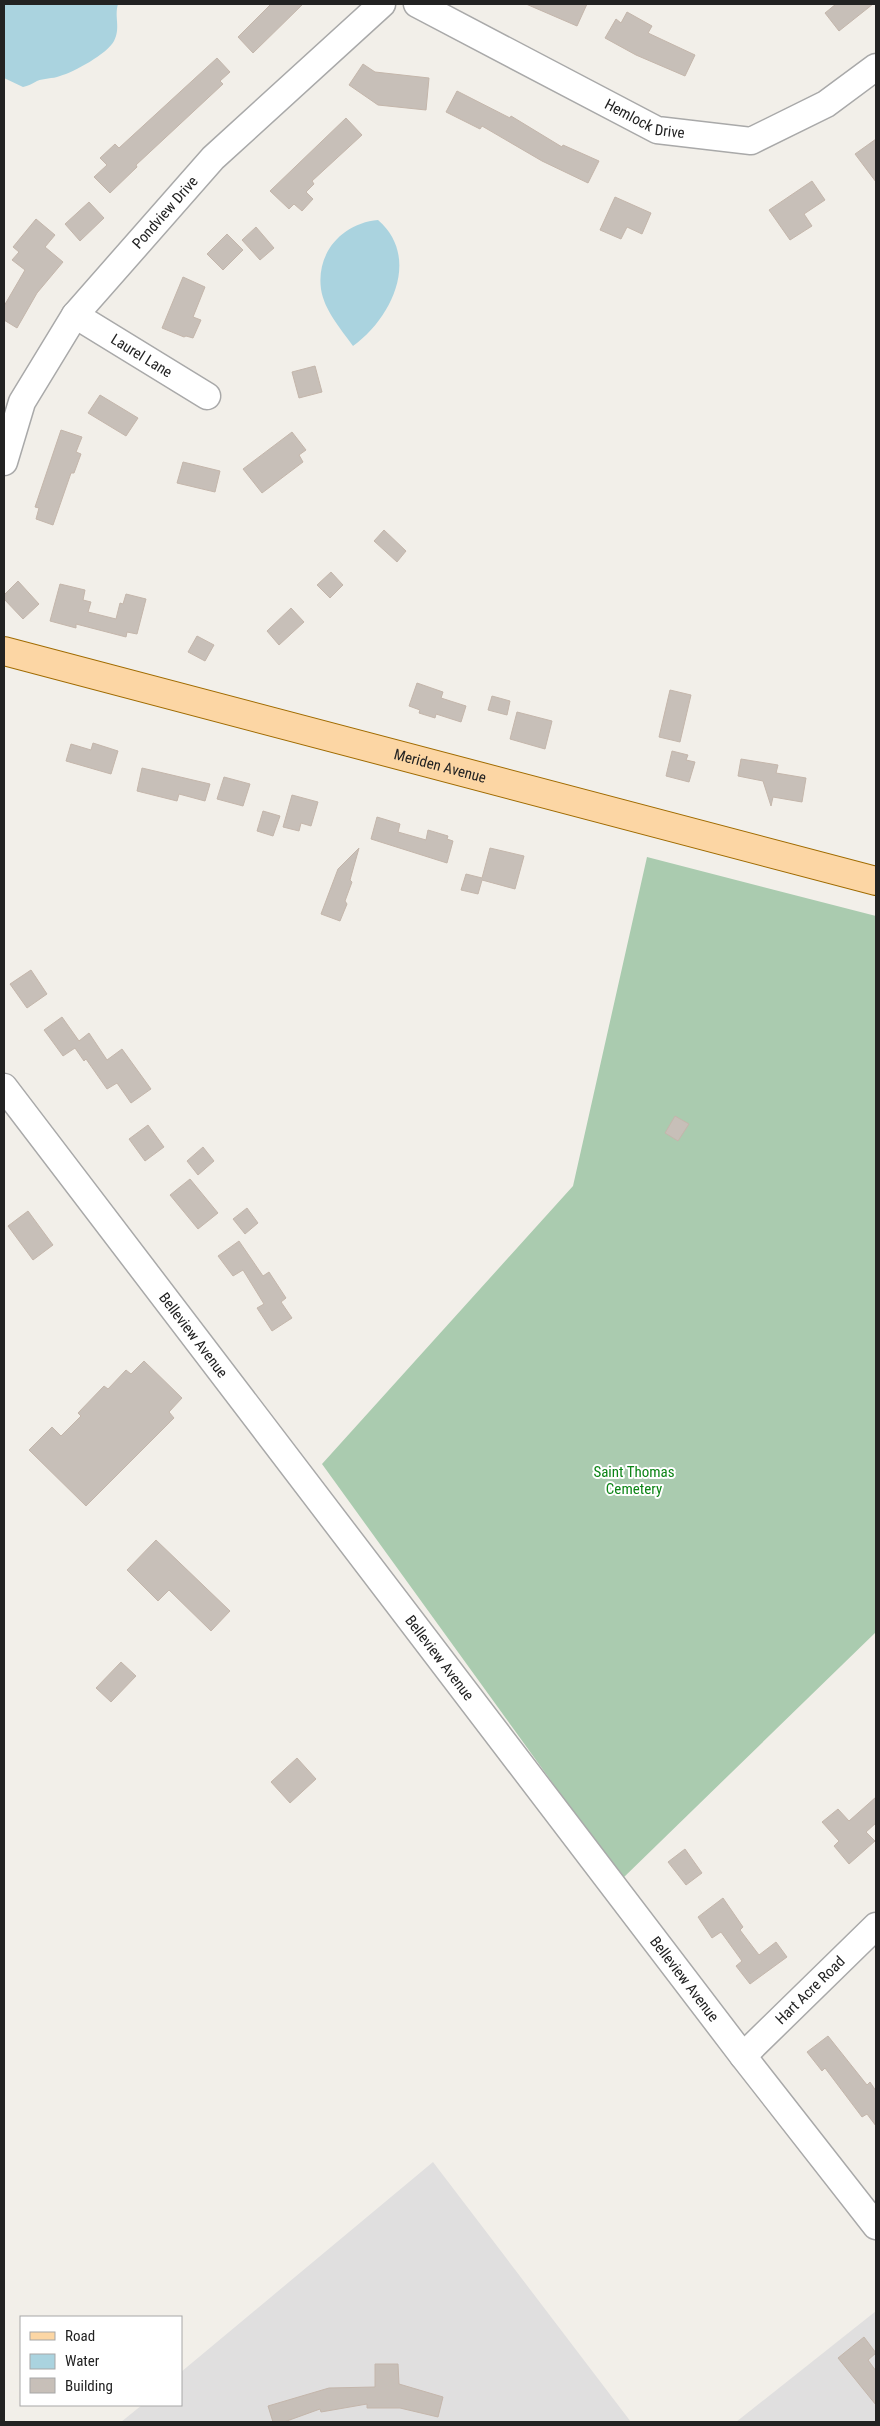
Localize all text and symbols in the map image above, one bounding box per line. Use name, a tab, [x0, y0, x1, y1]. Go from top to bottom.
street label: Hemlock Drive	[602, 95, 686, 142]
street label: Pondview Drive	[128, 173, 202, 252]
street label: Laurel Lane	[108, 330, 175, 381]
street label: Meriden Avenue	[392, 745, 488, 787]
street label: Belleview Avenue	[155, 1289, 231, 1381]
park label: Saint Thomas Cemetery	[593, 1463, 675, 1498]
street label: Belleview Avenue	[401, 1612, 478, 1704]
street label: Belleview Avenue	[646, 1933, 723, 2025]
street label: Hart Acre Road	[772, 1952, 849, 2028]
legend	[20, 2316, 182, 2406]
text: Road	[65, 2327, 95, 2345]
text: Water	[65, 2352, 100, 2370]
text: Building	[65, 2377, 113, 2395]

